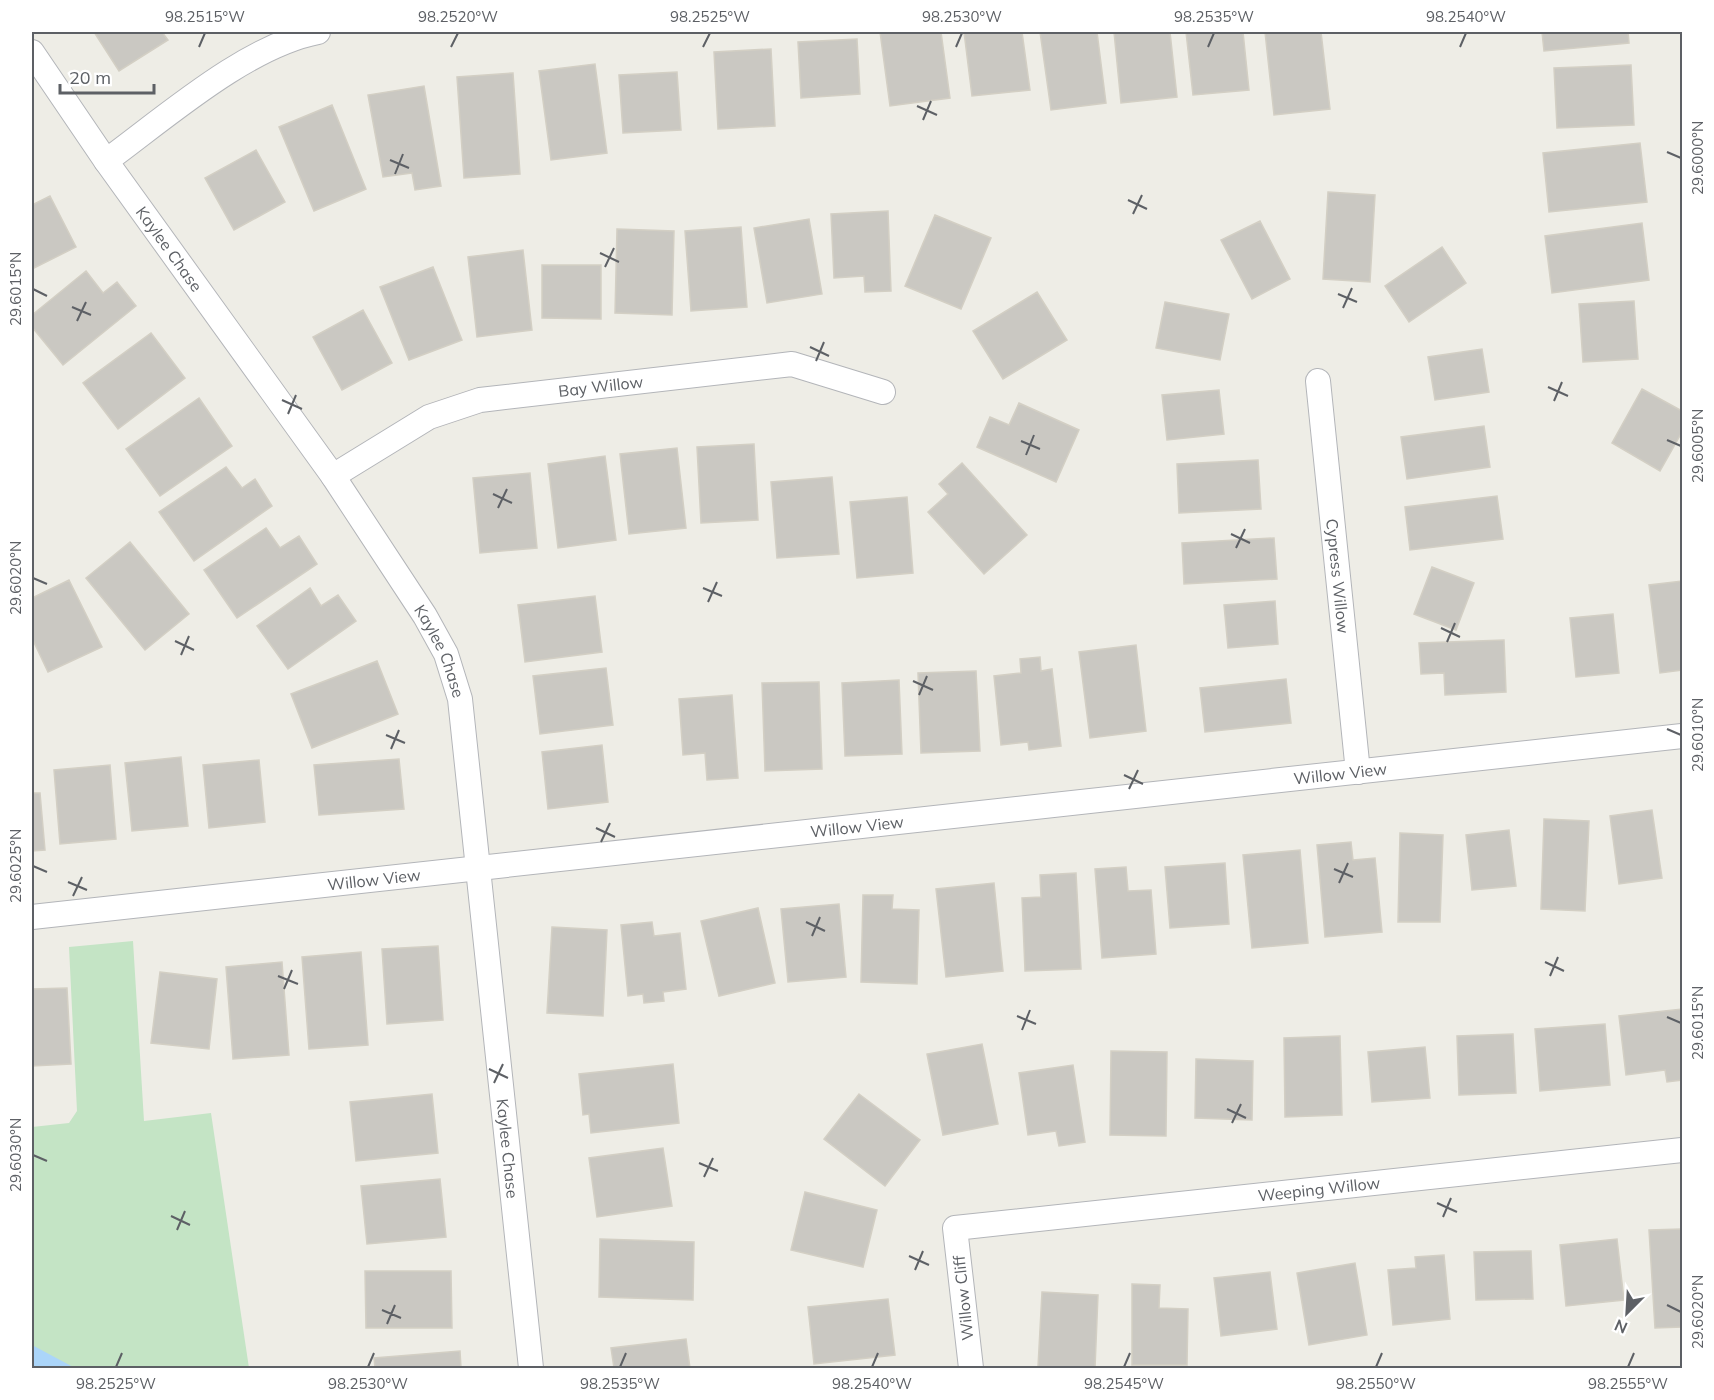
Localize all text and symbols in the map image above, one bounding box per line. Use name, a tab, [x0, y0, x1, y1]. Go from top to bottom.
text: 98.2515°W	[165, 7, 245, 26]
text: 98.2520°W	[418, 7, 498, 26]
text: 98.2525°W	[670, 7, 750, 26]
text: 98.2530°W	[922, 7, 1002, 26]
text: 98.2535°W	[1174, 7, 1254, 26]
text: 98.2540°W	[1426, 7, 1506, 26]
scale bar	[60, 57, 154, 95]
text: 20 m	[69, 66, 111, 89]
text: 29.6000°N	[1688, 121, 1707, 195]
street label: Kaylee Chase	[132, 202, 207, 295]
text: 29.6015°N	[6, 252, 25, 326]
street label: Bay Willow	[557, 371, 644, 401]
text: 29.6005°N	[1688, 409, 1707, 483]
street label: Cypress Willow	[1322, 518, 1354, 634]
text: 29.6020°N	[6, 541, 25, 615]
street label: Kaylee Chase	[410, 601, 469, 700]
text: 29.6010°N	[1688, 698, 1707, 772]
street label: Willow View	[1292, 758, 1388, 789]
street label: Willow View	[809, 811, 905, 842]
text: 29.6025°N	[6, 829, 25, 903]
street label: Willow View	[326, 864, 422, 895]
text: 29.6015°N	[1688, 986, 1707, 1060]
street label: Kaylee Chase	[492, 1097, 523, 1199]
text: 29.6030°N	[6, 1118, 25, 1192]
street label: Weeping Willow	[1257, 1172, 1381, 1205]
street label: Willow Cliff	[949, 1254, 977, 1342]
text: 29.6020°N	[1688, 1275, 1707, 1349]
north arrow	[1597, 1283, 1657, 1343]
text: N	[1611, 1315, 1630, 1338]
text: 98.2525°W	[76, 1374, 156, 1393]
text: 98.2530°W	[328, 1374, 408, 1393]
text: 98.2535°W	[580, 1374, 660, 1393]
text: 98.2540°W	[832, 1374, 912, 1393]
text: 98.2545°W	[1084, 1374, 1164, 1393]
text: 98.2550°W	[1336, 1374, 1416, 1393]
text: 98.2555°W	[1588, 1374, 1668, 1393]

